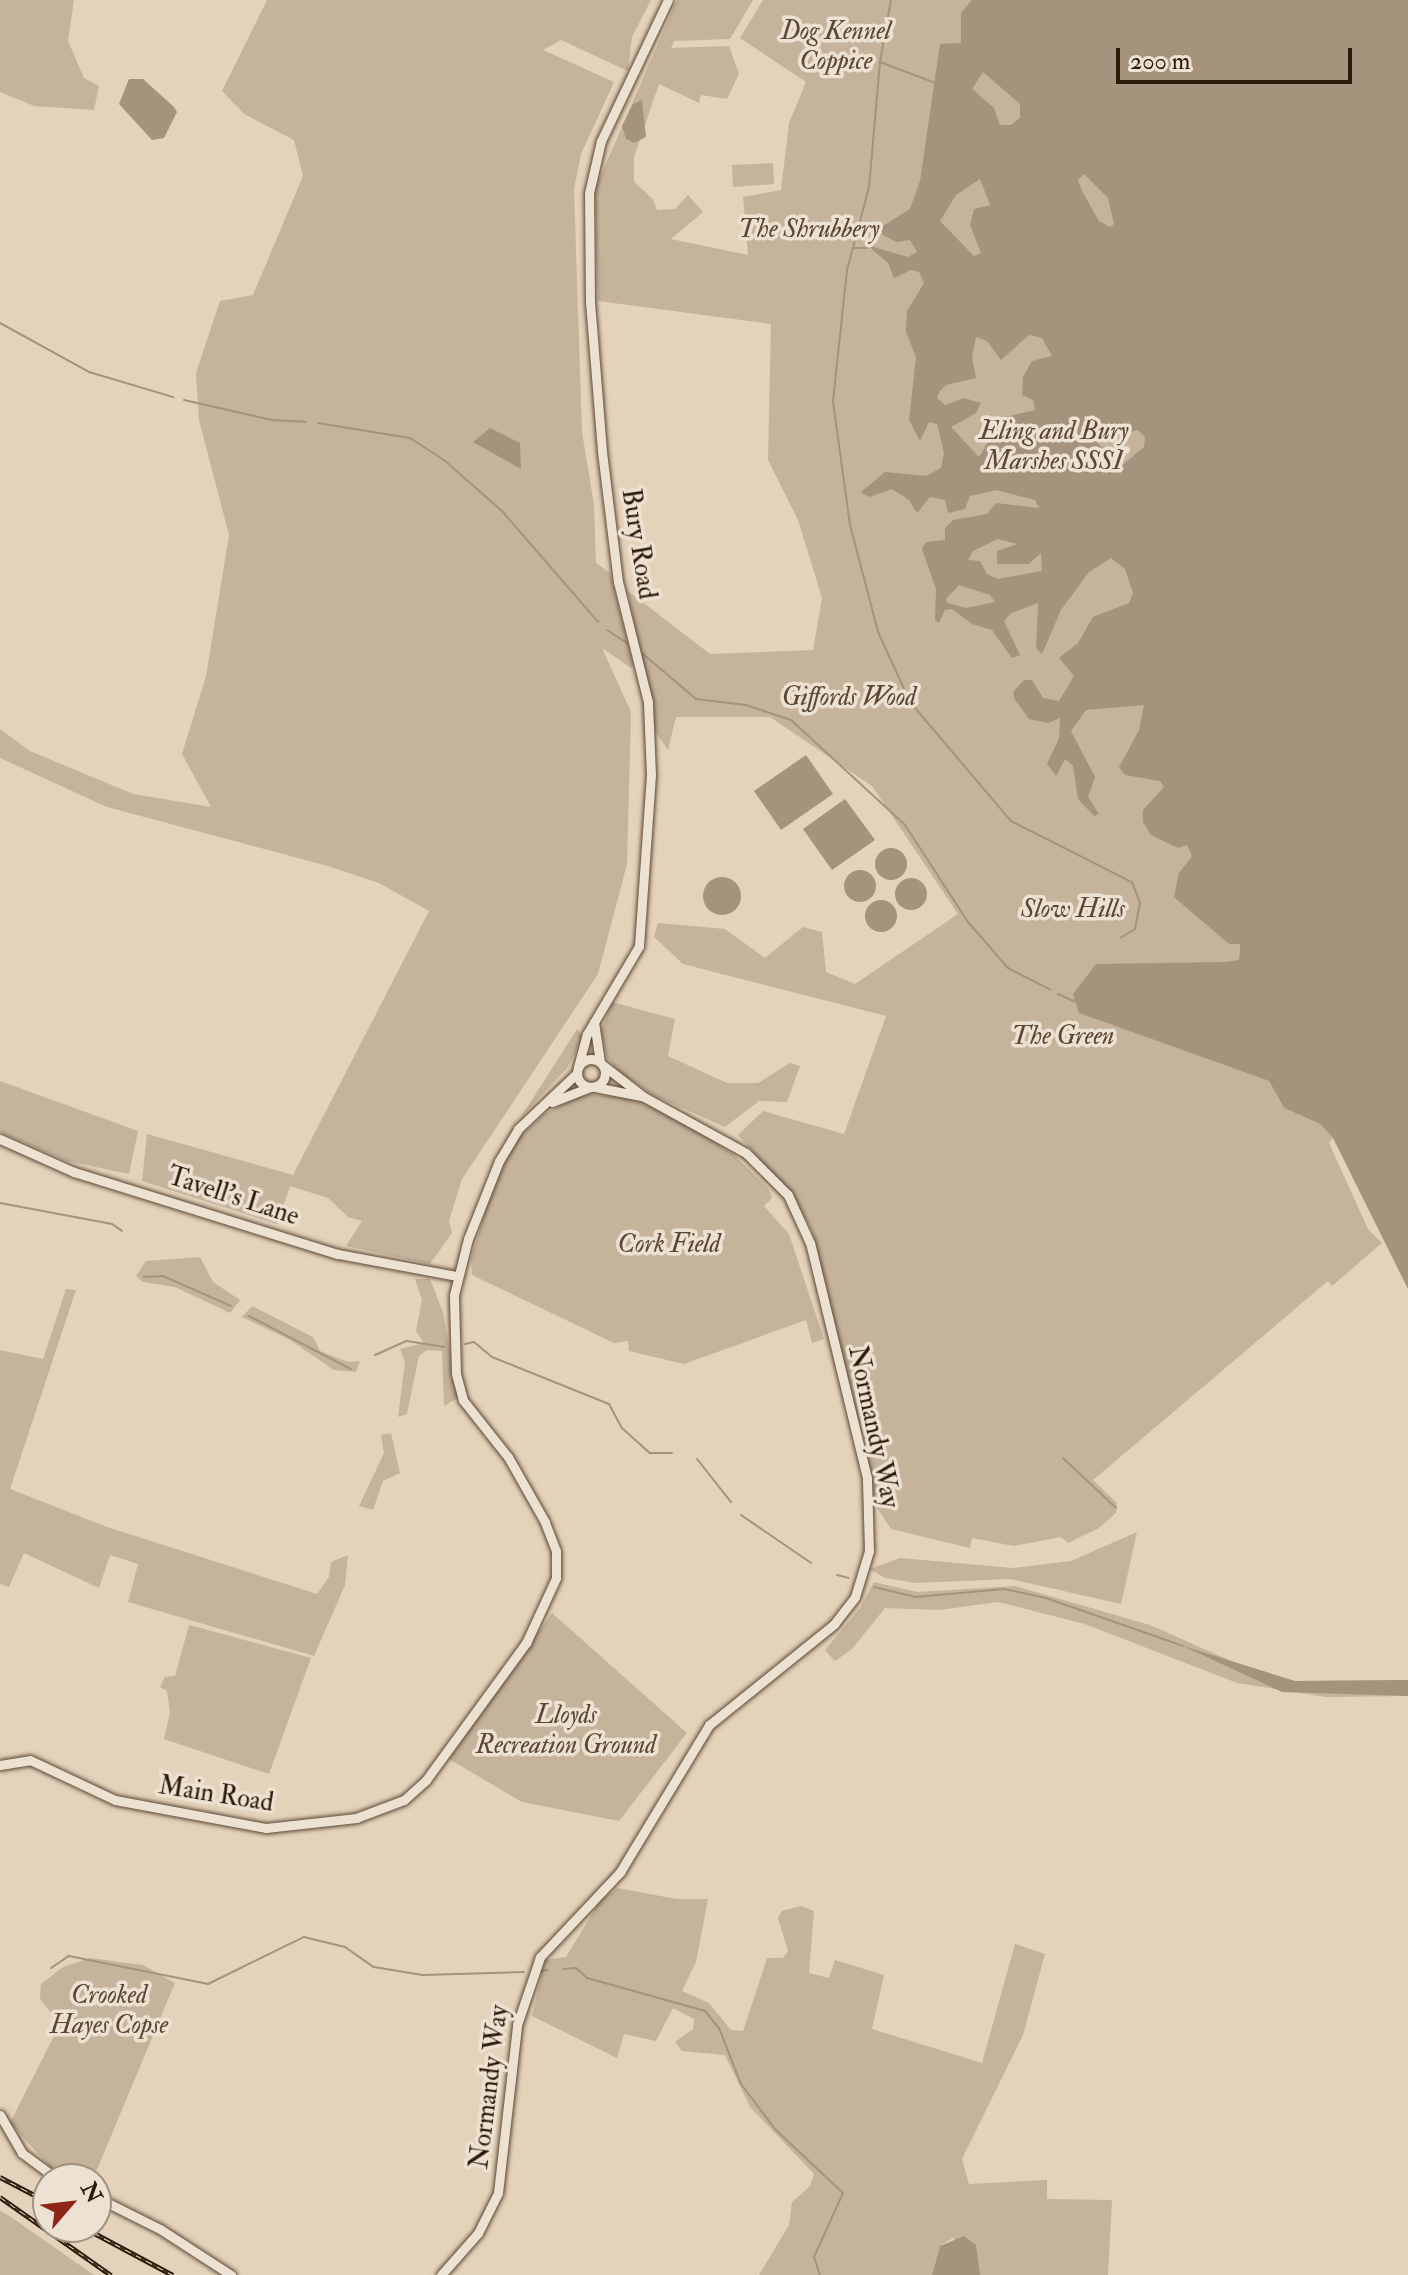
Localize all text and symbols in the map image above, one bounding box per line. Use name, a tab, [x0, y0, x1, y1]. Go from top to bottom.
park label: Dog Kennel Coppice	[781, 16, 891, 78]
scale bar	[1120, 32, 1356, 82]
text: 200 m	[1130, 46, 1190, 77]
park label: The Shrubbery	[738, 214, 880, 246]
park label: Eling and Bury Marshes SSSI	[979, 416, 1129, 478]
street label: Bury Road	[614, 487, 662, 601]
park label: Giffords Wood	[782, 682, 916, 714]
park label: Slow Hills	[1021, 894, 1125, 926]
park label: The Green	[1012, 1021, 1114, 1053]
street label: Tavell's Lane	[163, 1161, 303, 1233]
park label: Cork Field	[618, 1229, 720, 1261]
street label: Normandy Way	[841, 1343, 905, 1511]
park label: Lloyds Recreation Ground	[476, 1700, 656, 1762]
street label: Main Road	[156, 1771, 276, 1819]
park label: Crooked Hayes Copse	[50, 1980, 168, 2042]
street label: Normandy Way	[464, 2003, 516, 2171]
north arrow	[32, 2163, 112, 2243]
text: N	[74, 2177, 108, 2208]

